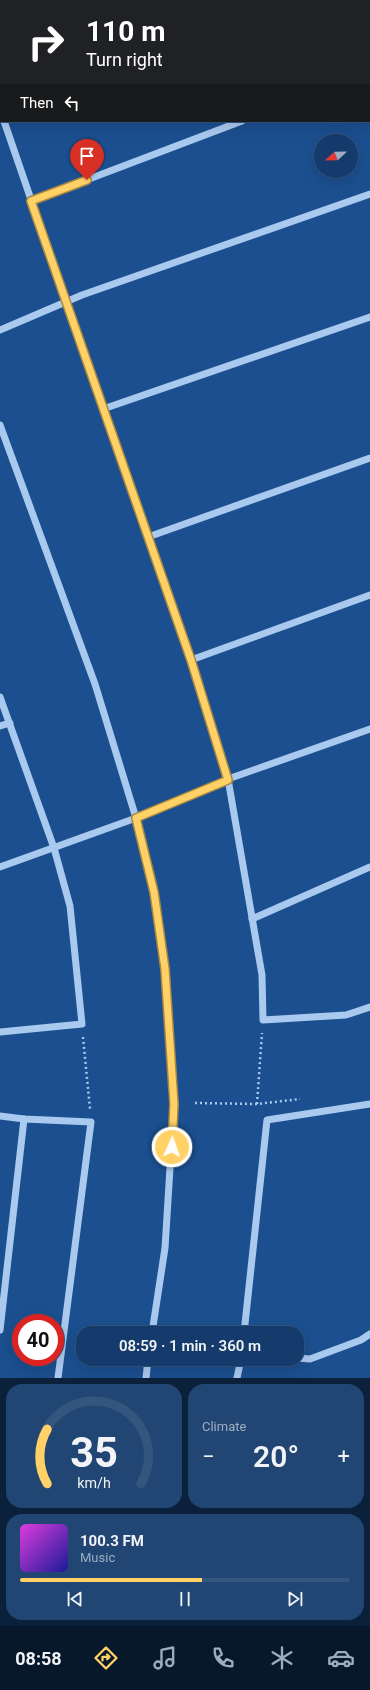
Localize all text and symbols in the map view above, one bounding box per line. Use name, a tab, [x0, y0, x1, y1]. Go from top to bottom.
text: 110 m	[86, 15, 165, 48]
icon: right	[20, 16, 72, 68]
text: Turn right	[86, 49, 163, 70]
icon: left	[61, 92, 83, 114]
text: Then	[20, 94, 53, 112]
north arrow	[314, 134, 358, 178]
map controls	[314, 134, 358, 178]
pin	[70, 139, 104, 180]
icon: arrive	[76, 145, 98, 167]
position arrow	[151, 1126, 193, 1168]
speed limit sign: 40	[12, 1314, 64, 1366]
text: 08:59 · 1 min · 360 m	[119, 1337, 261, 1355]
text: Climate	[202, 1419, 246, 1434]
text: 35	[70, 1428, 118, 1477]
text: 20°	[253, 1439, 299, 1474]
text: −	[202, 1444, 215, 1469]
text: +	[338, 1444, 350, 1469]
text: km/h	[77, 1475, 111, 1491]
text: 100.3 FM	[80, 1532, 144, 1550]
text: Music	[80, 1550, 115, 1565]
icon: previous	[64, 1588, 86, 1610]
icon: pause	[174, 1588, 196, 1610]
icon: next	[284, 1588, 306, 1610]
icon: directions	[92, 1644, 120, 1672]
icon: music	[151, 1644, 179, 1672]
icon: phone	[209, 1644, 237, 1672]
icon: climate	[268, 1644, 296, 1672]
icon: car	[327, 1644, 355, 1672]
text: 08:58	[15, 1648, 62, 1669]

